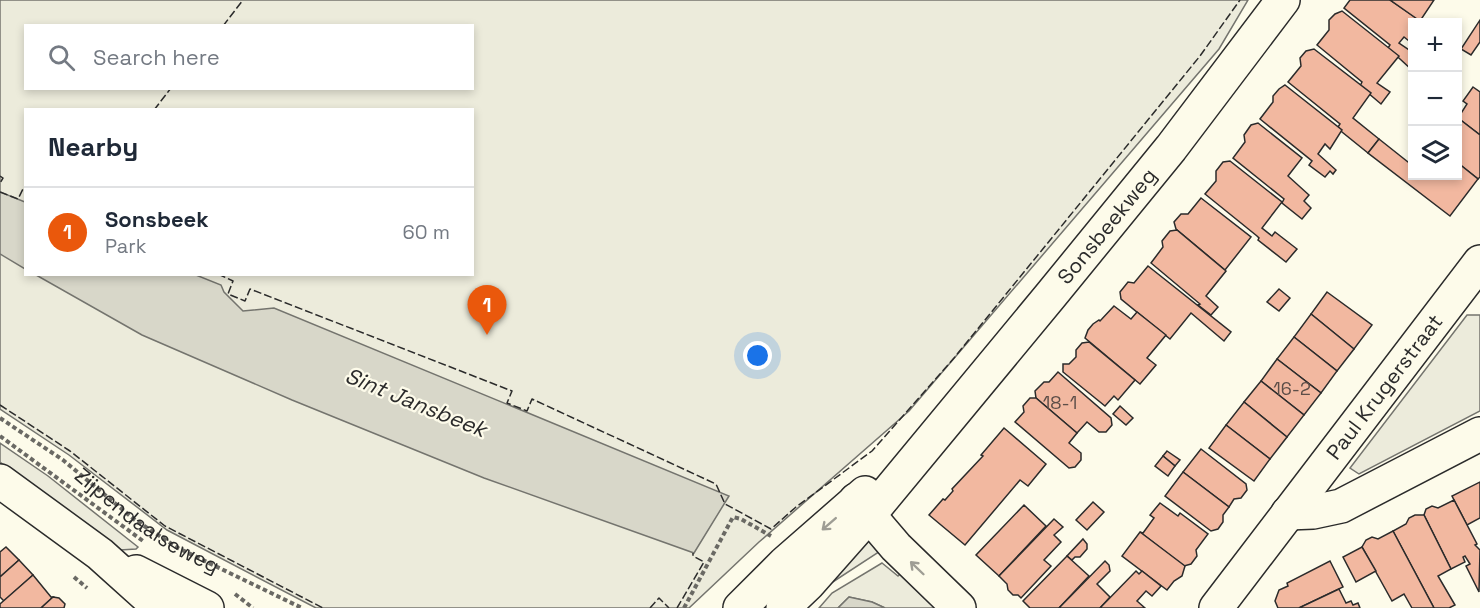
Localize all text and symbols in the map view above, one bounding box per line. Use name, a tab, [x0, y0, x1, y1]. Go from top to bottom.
map controls	[1408, 18, 1462, 180]
button: +	[1408, 18, 1462, 72]
search box	[24, 24, 474, 90]
icon: search	[45, 41, 78, 74]
text: Search here	[93, 43, 220, 71]
button: −	[1408, 72, 1462, 126]
button: layers	[1408, 126, 1462, 180]
text: Nearby	[48, 130, 138, 164]
street label: Sonsbeekweg	[1051, 162, 1162, 290]
text: Sonsbeek	[105, 205, 209, 233]
text: 1	[63, 219, 72, 245]
text: 60 m	[403, 219, 450, 245]
text: Park	[105, 233, 147, 259]
pin: 1	[468, 286, 506, 335]
street label: Paul Krugerstraat	[1320, 308, 1448, 465]
your location	[743, 341, 772, 370]
water label: Sint Jansbeek	[341, 361, 493, 444]
house number: 16-2	[1273, 377, 1311, 400]
house number: 18-1	[1043, 391, 1077, 414]
street label: Zijpendaalseweg	[69, 462, 224, 579]
one-way arrow	[822, 517, 837, 531]
one-way arrow	[910, 560, 925, 575]

